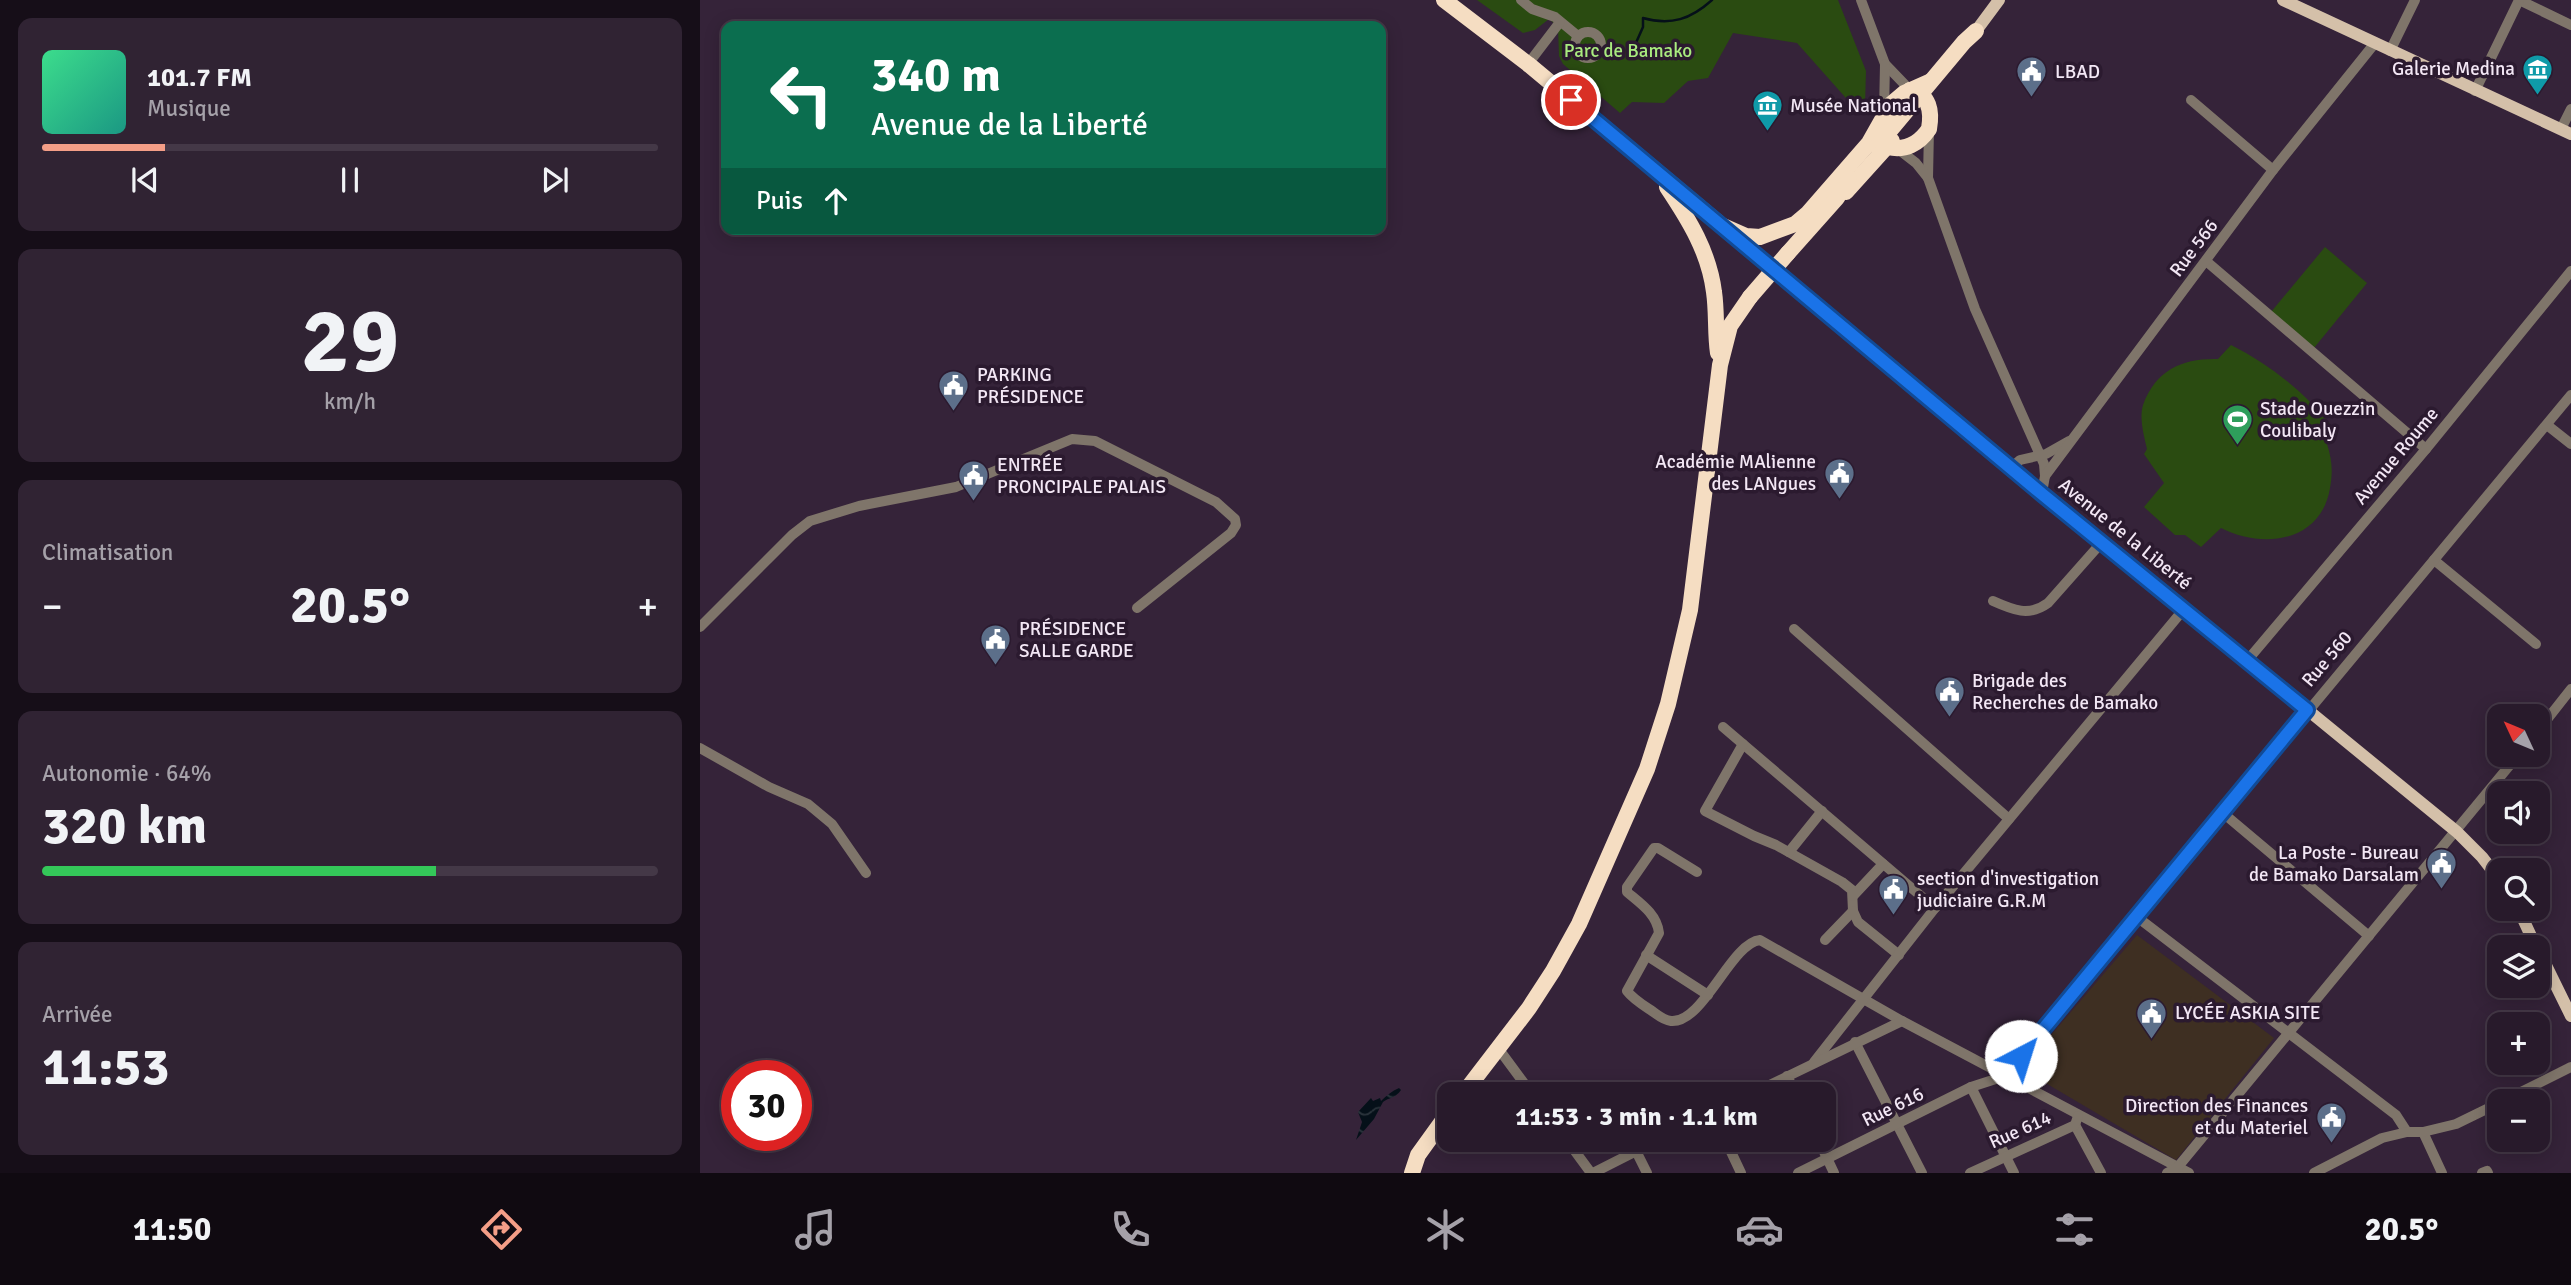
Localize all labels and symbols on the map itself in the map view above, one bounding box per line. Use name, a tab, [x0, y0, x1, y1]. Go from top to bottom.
park label: Parc de Bamako	[1564, 39, 1692, 63]
museum icon: Galerie Medina	[2521, 52, 2555, 96]
public building icon: LBAD	[2015, 55, 2049, 99]
place label: Galerie Medina	[2392, 57, 2515, 81]
place label: LBAD	[2055, 60, 2100, 84]
pin	[1541, 70, 1601, 130]
museum icon: Musée National	[1750, 89, 1784, 133]
place label: Musée National	[1790, 94, 1917, 118]
street label: Rue 566	[2165, 214, 2223, 282]
place label: PARKING PRÉSIDENCE	[977, 363, 1084, 409]
public building icon: PARKING PRÉSIDENCE	[937, 369, 971, 413]
place label: Stade Ouezzin Coulibaly	[2260, 397, 2375, 443]
street label: Avenue Roume	[2348, 402, 2444, 510]
sports icon: Stade Ouezzin Coulibaly	[2220, 403, 2254, 447]
place label: Académie MAlienne des LANgues	[1655, 450, 1816, 496]
place label: ENTRÉE PRONCIPALE PALAIS	[997, 453, 1166, 499]
public building icon: Académie MAlienne des LANgues	[1822, 456, 1856, 500]
public building icon: ENTRÉE PRONCIPALE PALAIS	[957, 459, 991, 503]
street label: Avenue de la Liberté	[2054, 473, 2196, 595]
place label: PRÉSIDENCE SALLE GARDE	[1019, 617, 1134, 663]
public building icon: PRÉSIDENCE SALLE GARDE	[979, 623, 1013, 667]
street label: Rue 560	[2297, 626, 2357, 692]
place label: Brigade des Recherches de Bamako	[1972, 669, 2158, 715]
public building icon: Brigade des Recherches de Bamako	[1932, 675, 1966, 719]
north arrow	[2487, 704, 2550, 766]
place label: La Poste - Bureau de Bamako Darsalam	[2249, 841, 2419, 887]
public building icon: La Poste - Bureau de Bamako Darsalam	[2425, 847, 2459, 891]
place label: section d'investigation judiciaire G.R.M	[1917, 867, 2099, 913]
public building icon: section d'investigation judiciaire G.R.M	[1877, 873, 1911, 917]
public building icon: LYCÉE ASKIA SITE	[2135, 996, 2169, 1040]
place label: LYCÉE ASKIA SITE	[2175, 1001, 2321, 1025]
position arrow	[1984, 1019, 2058, 1093]
speed limit sign: 30	[721, 1060, 812, 1151]
street label: Rue 616	[1858, 1082, 1928, 1132]
place label: Direction des Finances et du Materiel	[2125, 1094, 2308, 1140]
public building icon: Direction des Finances et du Materiel	[2314, 1100, 2348, 1144]
street label: Rue 614	[1985, 1106, 2055, 1154]

